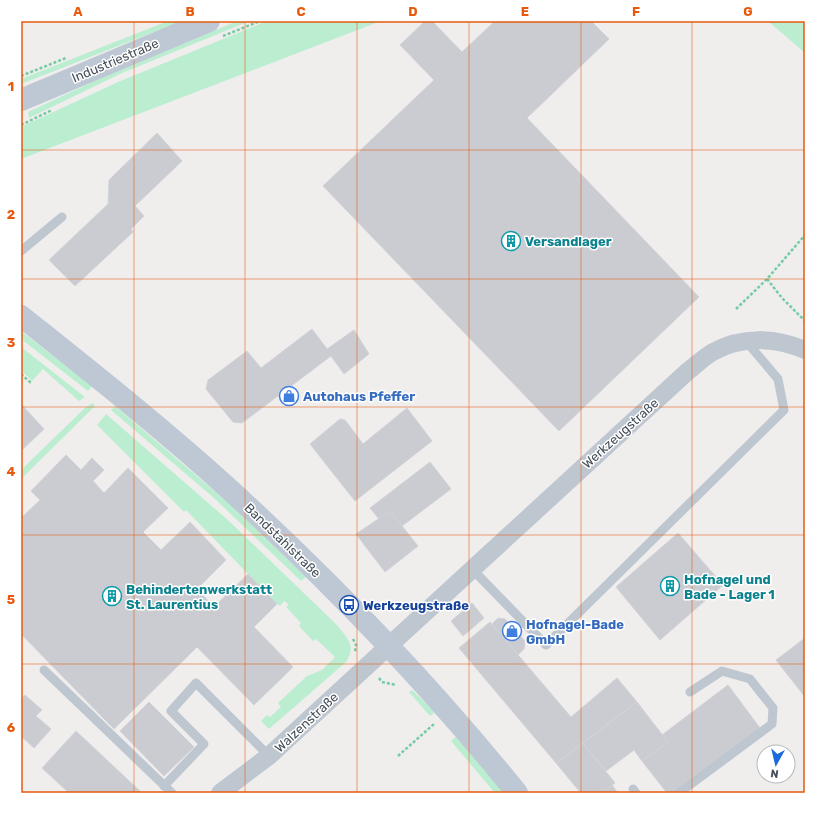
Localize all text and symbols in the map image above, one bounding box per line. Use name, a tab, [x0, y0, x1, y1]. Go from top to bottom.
text: A	[73, 4, 83, 19]
text: B	[185, 4, 195, 19]
text: C	[296, 4, 306, 19]
text: D	[408, 4, 418, 19]
text: E	[521, 4, 529, 19]
text: F	[632, 4, 640, 19]
text: G	[743, 4, 753, 19]
street label: Industriestraße	[70, 35, 161, 85]
text: 1	[8, 79, 14, 94]
text: 2	[7, 207, 15, 222]
building icon: Versandlager	[500, 230, 522, 252]
place label: Versandlager	[525, 234, 612, 249]
text: 3	[7, 335, 16, 350]
shop icon: Autohaus Pfeffer	[278, 385, 300, 407]
place label: Autohaus Pfeffer	[303, 389, 415, 404]
street label: Werkzeugstraße	[579, 395, 662, 472]
text: 4	[7, 464, 16, 479]
street label: Bandstahlstraße	[241, 500, 324, 581]
place label: Hofnagel und Bade - Lager 1	[684, 572, 775, 602]
building icon: Hofnagel und Bade - Lager 1	[659, 575, 681, 597]
place label: Behindertenwerkstatt St. Laurentius	[126, 582, 272, 612]
building icon: Behindertenwerkstatt St. Laurentius	[101, 585, 123, 607]
text: 5	[7, 592, 15, 607]
bus stop icon: Werkzeugstraße	[338, 594, 360, 616]
place label: Werkzeugstraße	[363, 598, 469, 613]
place label: Hofnagel-Bade GmbH	[526, 617, 624, 647]
shop icon: Hofnagel-Bade GmbH	[501, 620, 523, 642]
street label: Walzenstraße	[272, 689, 341, 755]
text: 6	[7, 720, 16, 735]
north arrow	[756, 744, 796, 784]
text: N	[770, 766, 780, 780]

